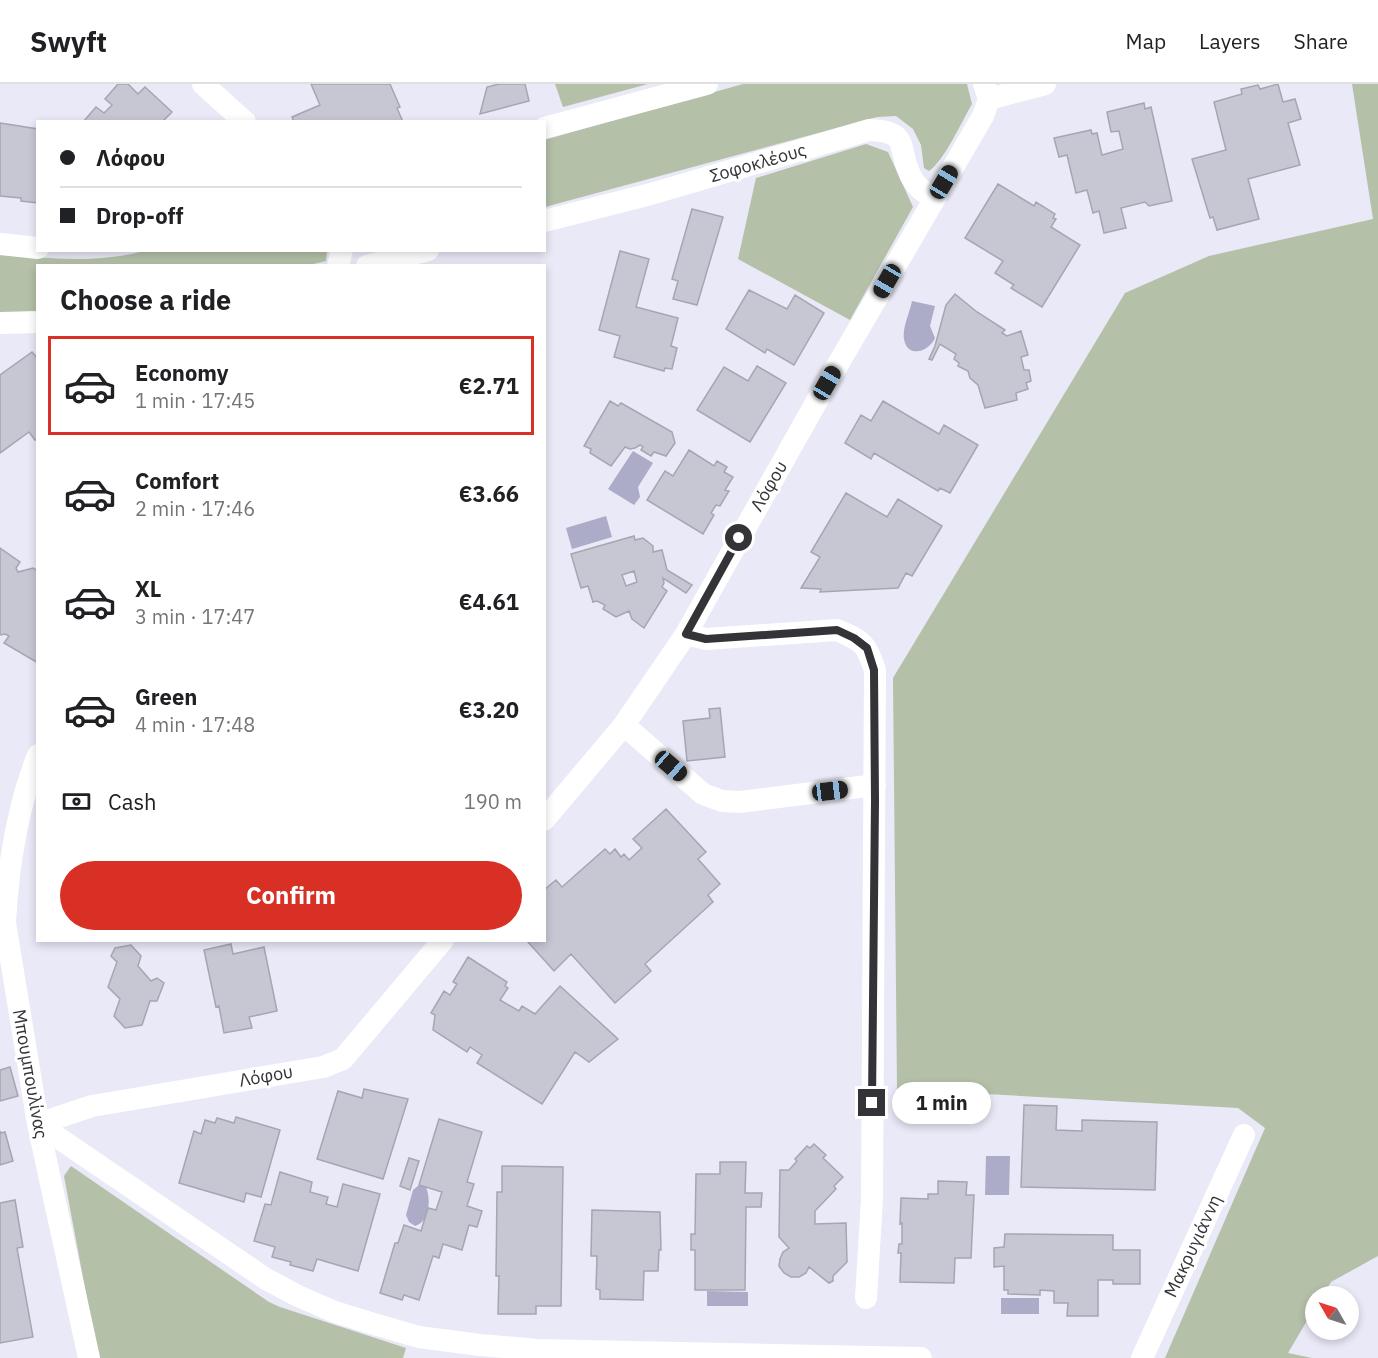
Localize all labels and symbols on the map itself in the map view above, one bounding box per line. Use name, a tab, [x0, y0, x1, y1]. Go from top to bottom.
street label: Σοφοκλέους	[707, 138, 809, 187]
car	[927, 162, 961, 202]
car	[870, 261, 904, 301]
car	[810, 363, 844, 403]
street label: Λόφου	[745, 456, 792, 515]
route start	[725, 524, 752, 551]
car	[652, 747, 690, 785]
car	[811, 780, 849, 802]
street label: Μπουμπουλίνας	[8, 1007, 53, 1141]
street label: Λόφου	[237, 1059, 295, 1092]
callout: 1 min	[893, 1082, 992, 1124]
route end	[858, 1089, 885, 1116]
street label: Μακρυγιάννη	[1159, 1191, 1226, 1301]
north arrow	[1305, 1286, 1359, 1340]

